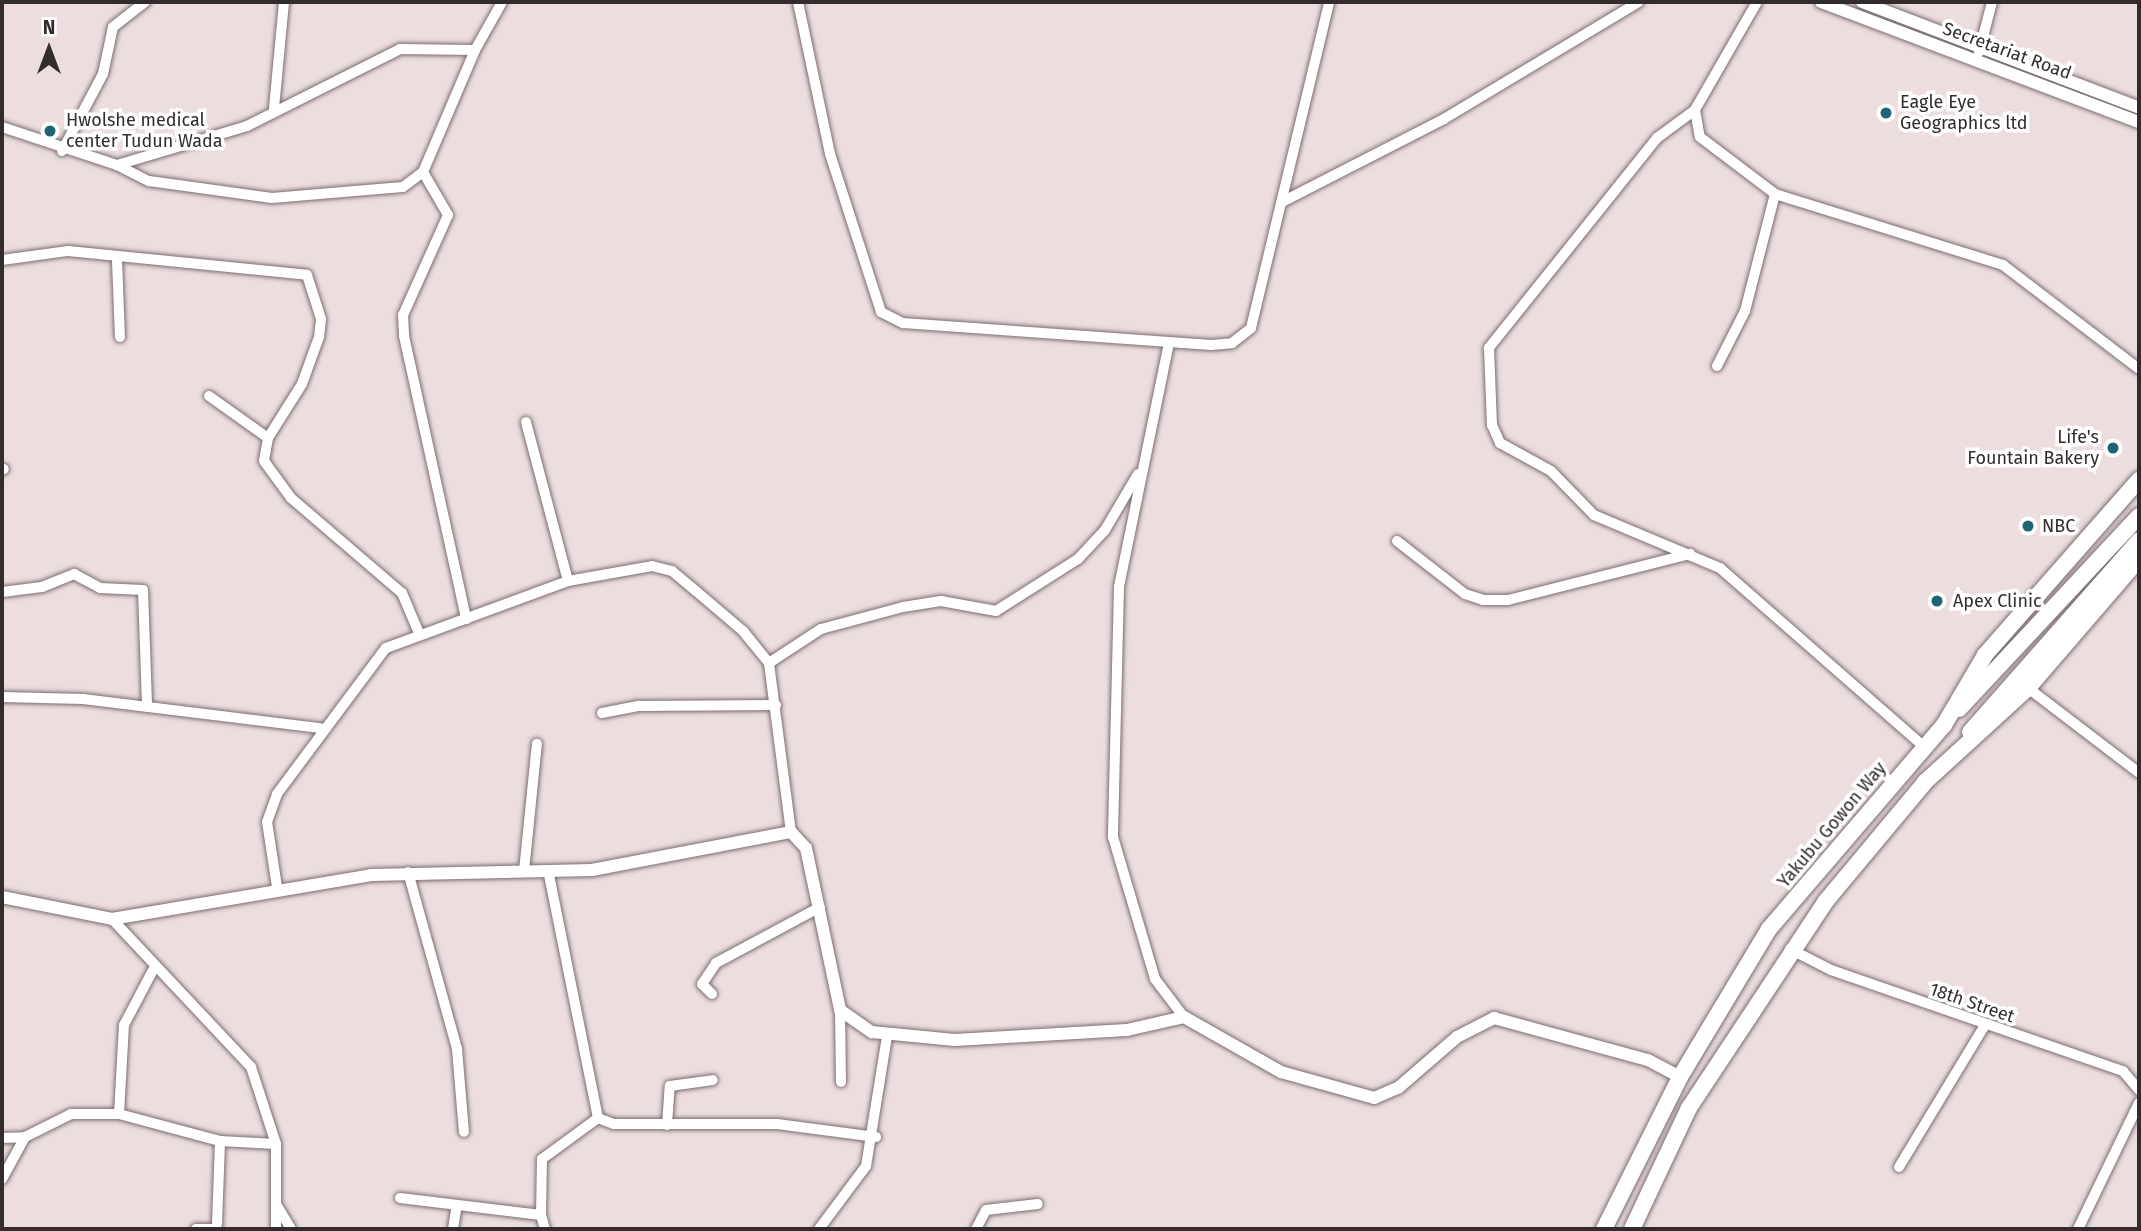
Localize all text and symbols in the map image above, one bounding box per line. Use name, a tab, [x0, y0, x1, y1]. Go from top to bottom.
north arrow	[14, 14, 84, 84]
text: N	[43, 16, 55, 39]
street label: Secretariat Road	[1940, 18, 2074, 84]
place label: Eagle Eye Geographics ltd	[1900, 92, 2028, 134]
marker: Eagle Eye Geographics ltd	[1878, 105, 1894, 121]
place label: Hwolshe medical center Tudun Wada	[66, 110, 223, 152]
marker: Hwolshe medical center Tudun Wada	[40, 121, 60, 141]
place label: Life's Fountain Bakery	[1967, 427, 2099, 470]
marker: Life's Fountain Bakery	[2105, 440, 2121, 456]
place label: NBC	[2042, 515, 2075, 537]
marker: NBC	[2020, 518, 2036, 534]
place label: Apex Clinic	[1953, 590, 2042, 612]
marker: Apex Clinic	[1927, 591, 1947, 611]
street label: Yakubu Gowon Way	[1773, 758, 1891, 892]
street label: 18th Street	[1927, 978, 2017, 1028]

